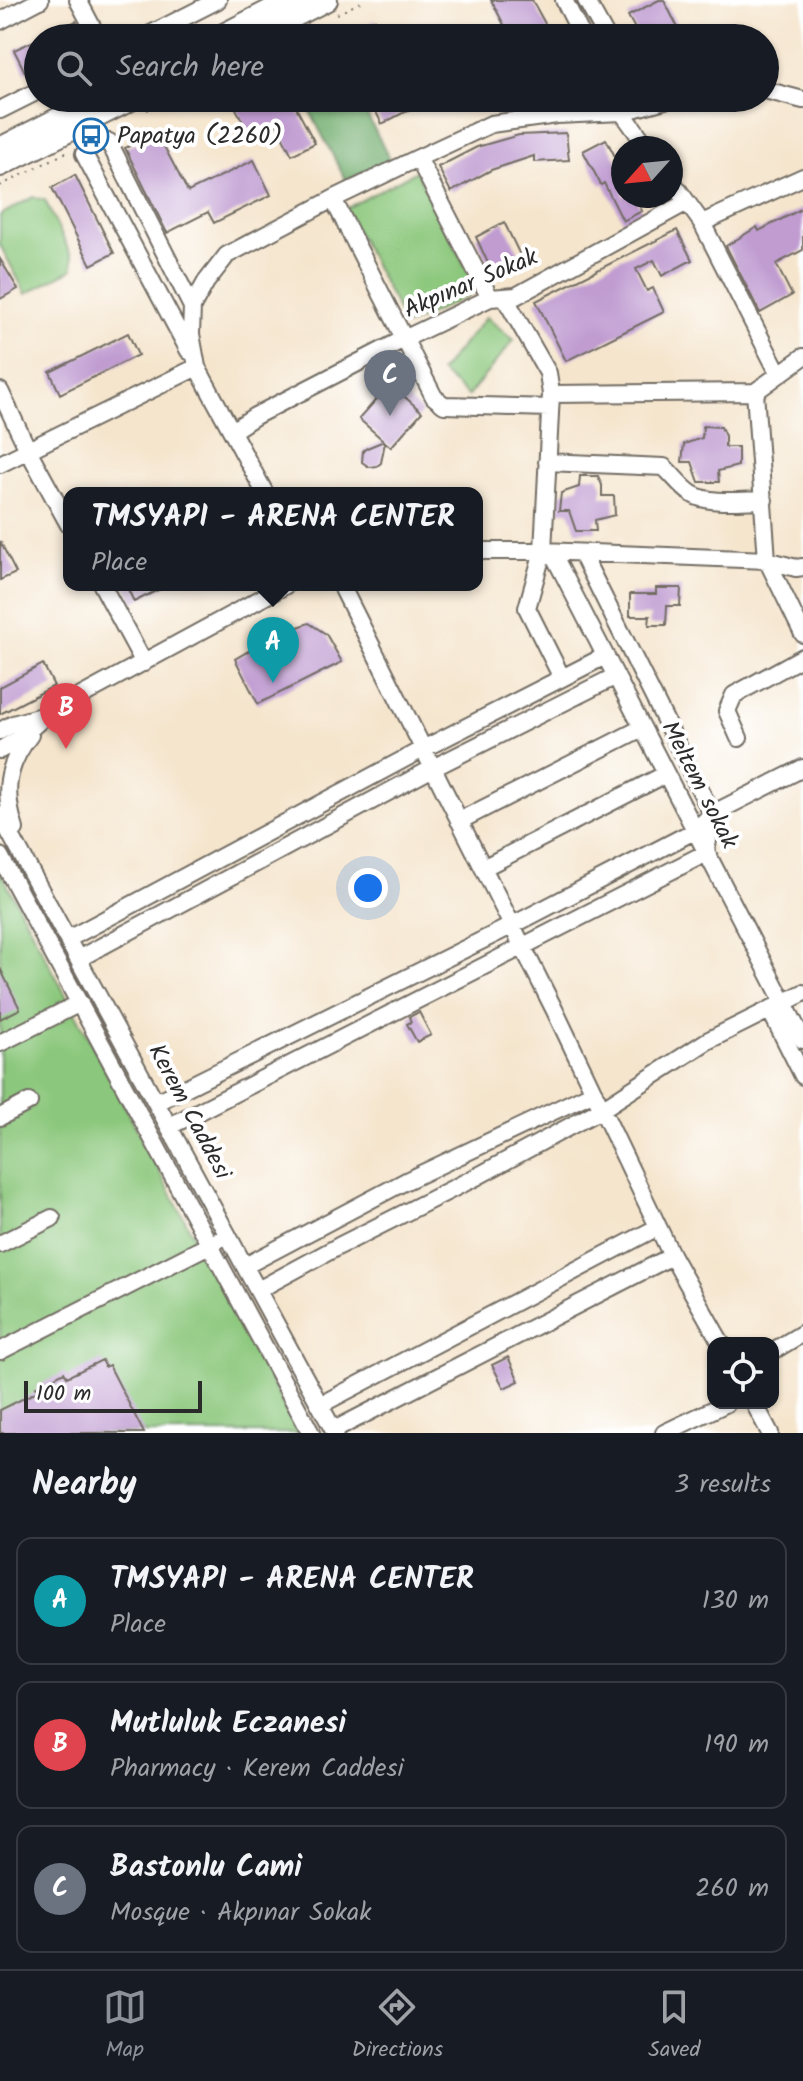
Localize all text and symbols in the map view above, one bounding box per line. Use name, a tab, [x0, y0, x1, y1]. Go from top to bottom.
search box	[24, 24, 779, 112]
text: Search here	[116, 44, 264, 92]
icon: search	[52, 46, 96, 90]
bus stop icon: Papatya (2260)	[72, 117, 110, 155]
place label: Papatya (2260)	[117, 117, 282, 156]
north arrow	[611, 136, 683, 208]
street label: Akpınar Sokak	[398, 238, 545, 330]
pin: C	[364, 350, 416, 416]
popup	[63, 487, 483, 591]
text: TMSYAPI - ARENA CENTER	[91, 494, 455, 542]
text: Place	[91, 542, 147, 584]
pin: A	[247, 617, 299, 683]
pin: B	[40, 683, 92, 749]
street label: Meltem sokak	[650, 714, 748, 857]
your location	[348, 868, 388, 908]
street label: Kerem Caddesi	[137, 1037, 242, 1188]
map controls	[707, 1337, 779, 1409]
button: locate	[707, 1337, 779, 1409]
scale bar	[24, 1377, 202, 1413]
text: 100 m	[36, 1377, 91, 1412]
text: Nearby	[32, 1458, 137, 1512]
text: 3 results	[674, 1464, 771, 1506]
text: TMSYAPI - ARENA CENTER	[110, 1556, 474, 1604]
text: A	[52, 1580, 68, 1622]
text: 130 m	[702, 1580, 769, 1622]
text: Place	[110, 1604, 166, 1646]
text: Mutluluk Eczanesi	[110, 1700, 346, 1748]
text: B	[52, 1724, 68, 1766]
text: 190 m	[704, 1724, 769, 1766]
text: Pharmacy · Kerem Caddesi	[110, 1748, 404, 1790]
text: Bastonlu Cami	[110, 1844, 302, 1892]
text: C	[52, 1868, 68, 1910]
text: 260 m	[695, 1868, 769, 1910]
text: Mosque · Akpınar Sokak	[110, 1892, 371, 1934]
tab: Map	[103, 1985, 147, 2068]
tab: Directions	[352, 1985, 443, 2068]
tab: Saved	[648, 1985, 700, 2068]

